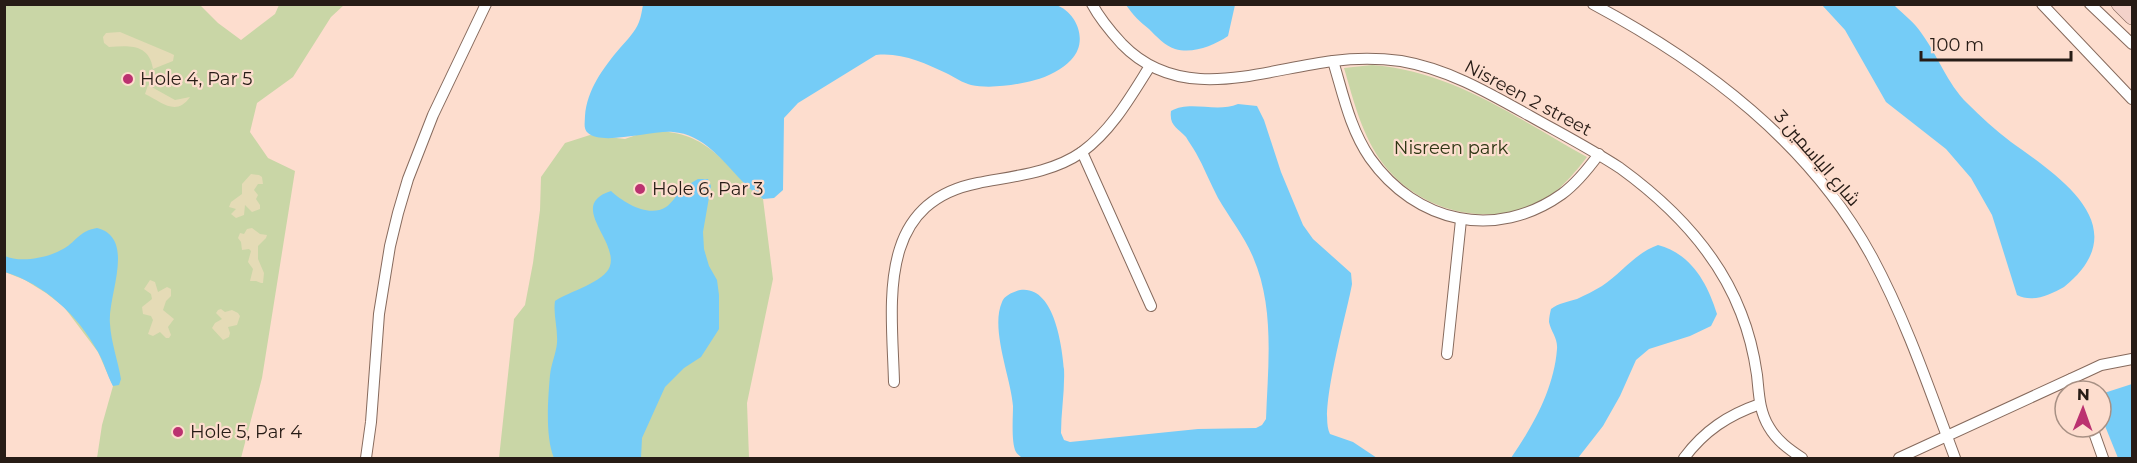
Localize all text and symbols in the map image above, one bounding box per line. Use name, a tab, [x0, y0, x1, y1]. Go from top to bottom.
scale bar	[1921, 24, 2071, 62]
text: 100 m	[1930, 34, 1984, 56]
street label: Nisreen 2 street	[1461, 55, 1595, 141]
place label: Hole 4, Par 5	[140, 68, 253, 90]
marker: Hole 4, Par 5	[121, 72, 135, 86]
street label: شارع الياسمين 3	[1769, 106, 1865, 211]
park label: Nisreen park	[1394, 137, 1508, 159]
place label: Hole 6, Par 3	[652, 178, 763, 200]
marker: Hole 6, Par 3	[633, 182, 647, 196]
north arrow	[2053, 379, 2113, 439]
text: N	[2077, 385, 2090, 404]
place label: Hole 5, Par 4	[190, 421, 302, 443]
marker: Hole 5, Par 4	[171, 425, 185, 439]

